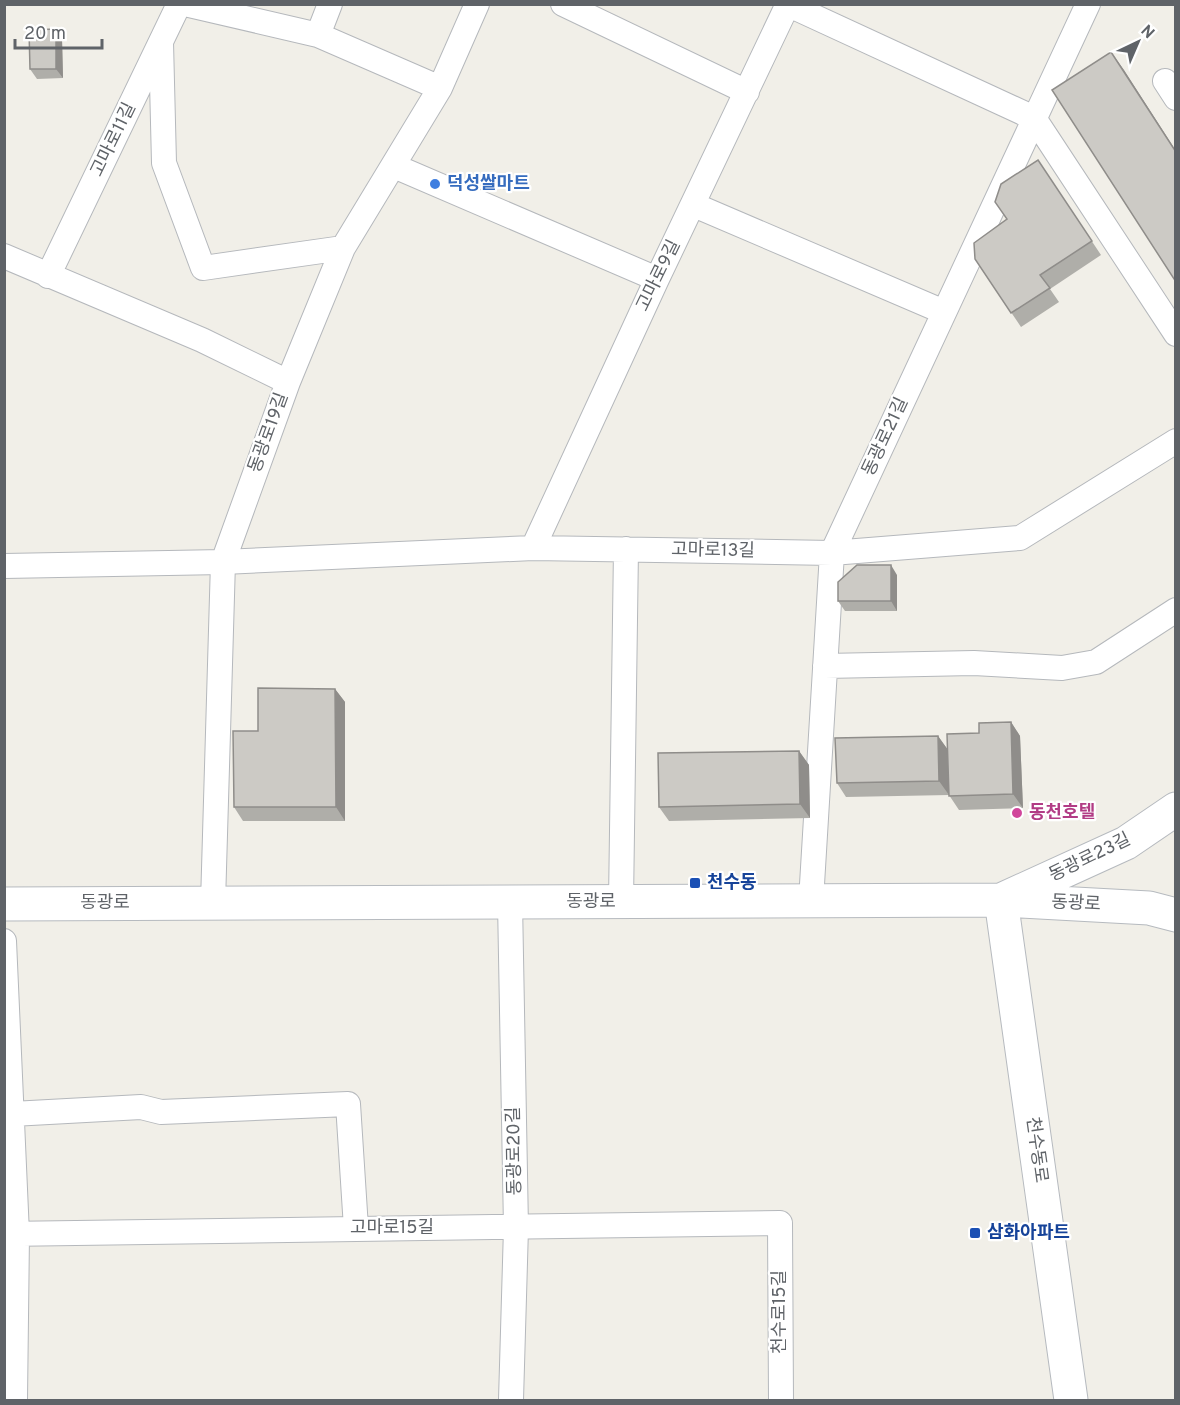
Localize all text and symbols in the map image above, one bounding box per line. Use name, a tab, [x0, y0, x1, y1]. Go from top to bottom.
scale bar	[15, 12, 102, 50]
north arrow	[1108, 12, 1168, 72]
text: N	[1136, 21, 1158, 44]
text: 20 m	[24, 23, 66, 46]
street label: 고마로11길	[86, 99, 142, 181]
place label: 덕성쌀마트	[447, 173, 530, 196]
marker: 덕성쌀마트	[428, 177, 442, 191]
street label: 고마로9길	[632, 236, 686, 316]
street label: 동광로19길	[244, 390, 294, 476]
street label: 동광로21길	[858, 394, 914, 480]
street label: 고마로13길	[671, 539, 755, 563]
place label: 동천호텔	[1029, 802, 1095, 825]
marker: 동천호텔	[1010, 806, 1024, 820]
street label: 동광로23길	[1045, 828, 1135, 888]
place label: 천수동	[707, 872, 757, 895]
marker: 천수동	[688, 876, 702, 890]
street label: 동광로	[566, 891, 616, 914]
street label: 동광로	[1051, 891, 1101, 917]
street label: 동광로	[80, 892, 130, 915]
street label: 동광로20길	[503, 1106, 527, 1196]
street label: 천수동로	[1020, 1116, 1052, 1184]
street label: 고마로15길	[350, 1217, 434, 1240]
place label: 삼화아파트	[987, 1222, 1070, 1245]
marker: 삼화아파트	[968, 1226, 982, 1240]
street label: 천수로15길	[769, 1270, 792, 1354]

